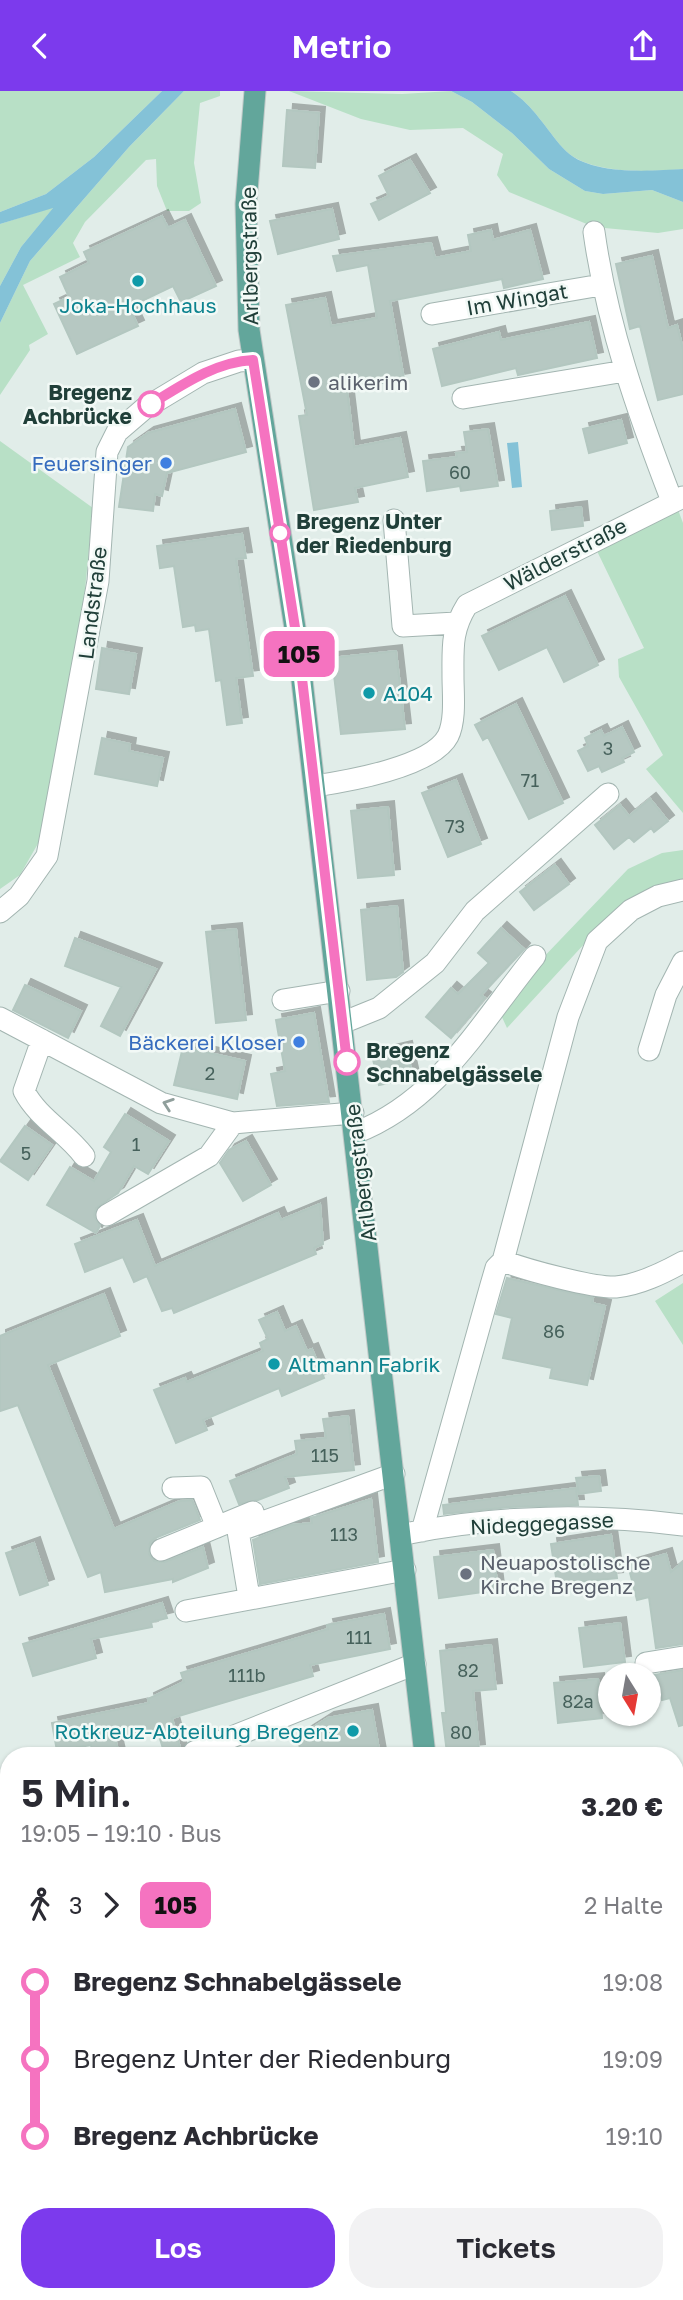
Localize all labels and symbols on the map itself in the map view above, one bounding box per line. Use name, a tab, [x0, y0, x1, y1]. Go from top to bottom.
street label: Arlbergstraße	[235, 186, 263, 326]
marker: Joka-Hochhaus	[130, 273, 146, 289]
street label: Im Wingat	[464, 277, 570, 321]
place label: Joka-Hochhaus	[59, 292, 217, 318]
place label: alikerim	[328, 369, 408, 395]
marker: alikerim	[306, 374, 322, 390]
place label: Bregenz Achbrücke	[23, 379, 132, 429]
marker: Bregenz Achbrücke	[138, 391, 164, 417]
place label: Feuersinger	[32, 450, 152, 476]
marker: Feuersinger	[158, 455, 174, 471]
house number: 60	[449, 461, 471, 483]
place label: Bregenz Unter der Riedenburg	[296, 508, 452, 558]
street label: Wälderstraße	[499, 512, 631, 596]
marker: Bregenz Unter der Riedenburg	[270, 523, 290, 543]
street label: Landstraße	[72, 545, 112, 661]
line badge: 105	[259, 631, 339, 677]
place label: A104	[383, 680, 433, 706]
marker: A104	[361, 685, 377, 701]
house number: 3	[603, 737, 613, 759]
house number: 71	[521, 769, 539, 791]
house number: 73	[445, 815, 465, 837]
place label: Bäckerei Kloser	[128, 1029, 285, 1055]
marker: Bäckerei Kloser	[291, 1034, 307, 1050]
place label: Bregenz Schnabelgässele	[366, 1037, 542, 1087]
marker: Bregenz Schnabelgässele	[334, 1049, 360, 1075]
house number: 2	[205, 1062, 215, 1084]
one-way arrow	[162, 1098, 174, 1112]
street label: Arlbergstraße	[339, 1103, 381, 1243]
house number: 1	[132, 1133, 141, 1155]
house number: 5	[21, 1142, 31, 1164]
house number: 86	[543, 1320, 565, 1342]
place label: Altmann Fabrik	[288, 1351, 441, 1377]
marker: Altmann Fabrik	[266, 1356, 282, 1372]
house number: 115	[311, 1444, 339, 1466]
street label: Nideggegasse	[469, 1506, 615, 1540]
house number: 113	[330, 1523, 358, 1545]
place label: Neuapostolische Kirche Bregenz	[480, 1549, 650, 1599]
marker: Neuapostolische Kirche Bregenz	[458, 1566, 474, 1582]
house number: 111	[346, 1626, 372, 1648]
house number: 82	[457, 1659, 479, 1681]
north arrow	[598, 1663, 662, 1725]
house number: 111b	[228, 1664, 266, 1686]
house number: 82a	[562, 1690, 594, 1712]
place label: Rotkreuz-Abteilung Bregenz	[54, 1718, 339, 1744]
house number: 80	[450, 1721, 472, 1743]
marker: Rotkreuz-Abteilung Bregenz	[345, 1723, 361, 1739]

